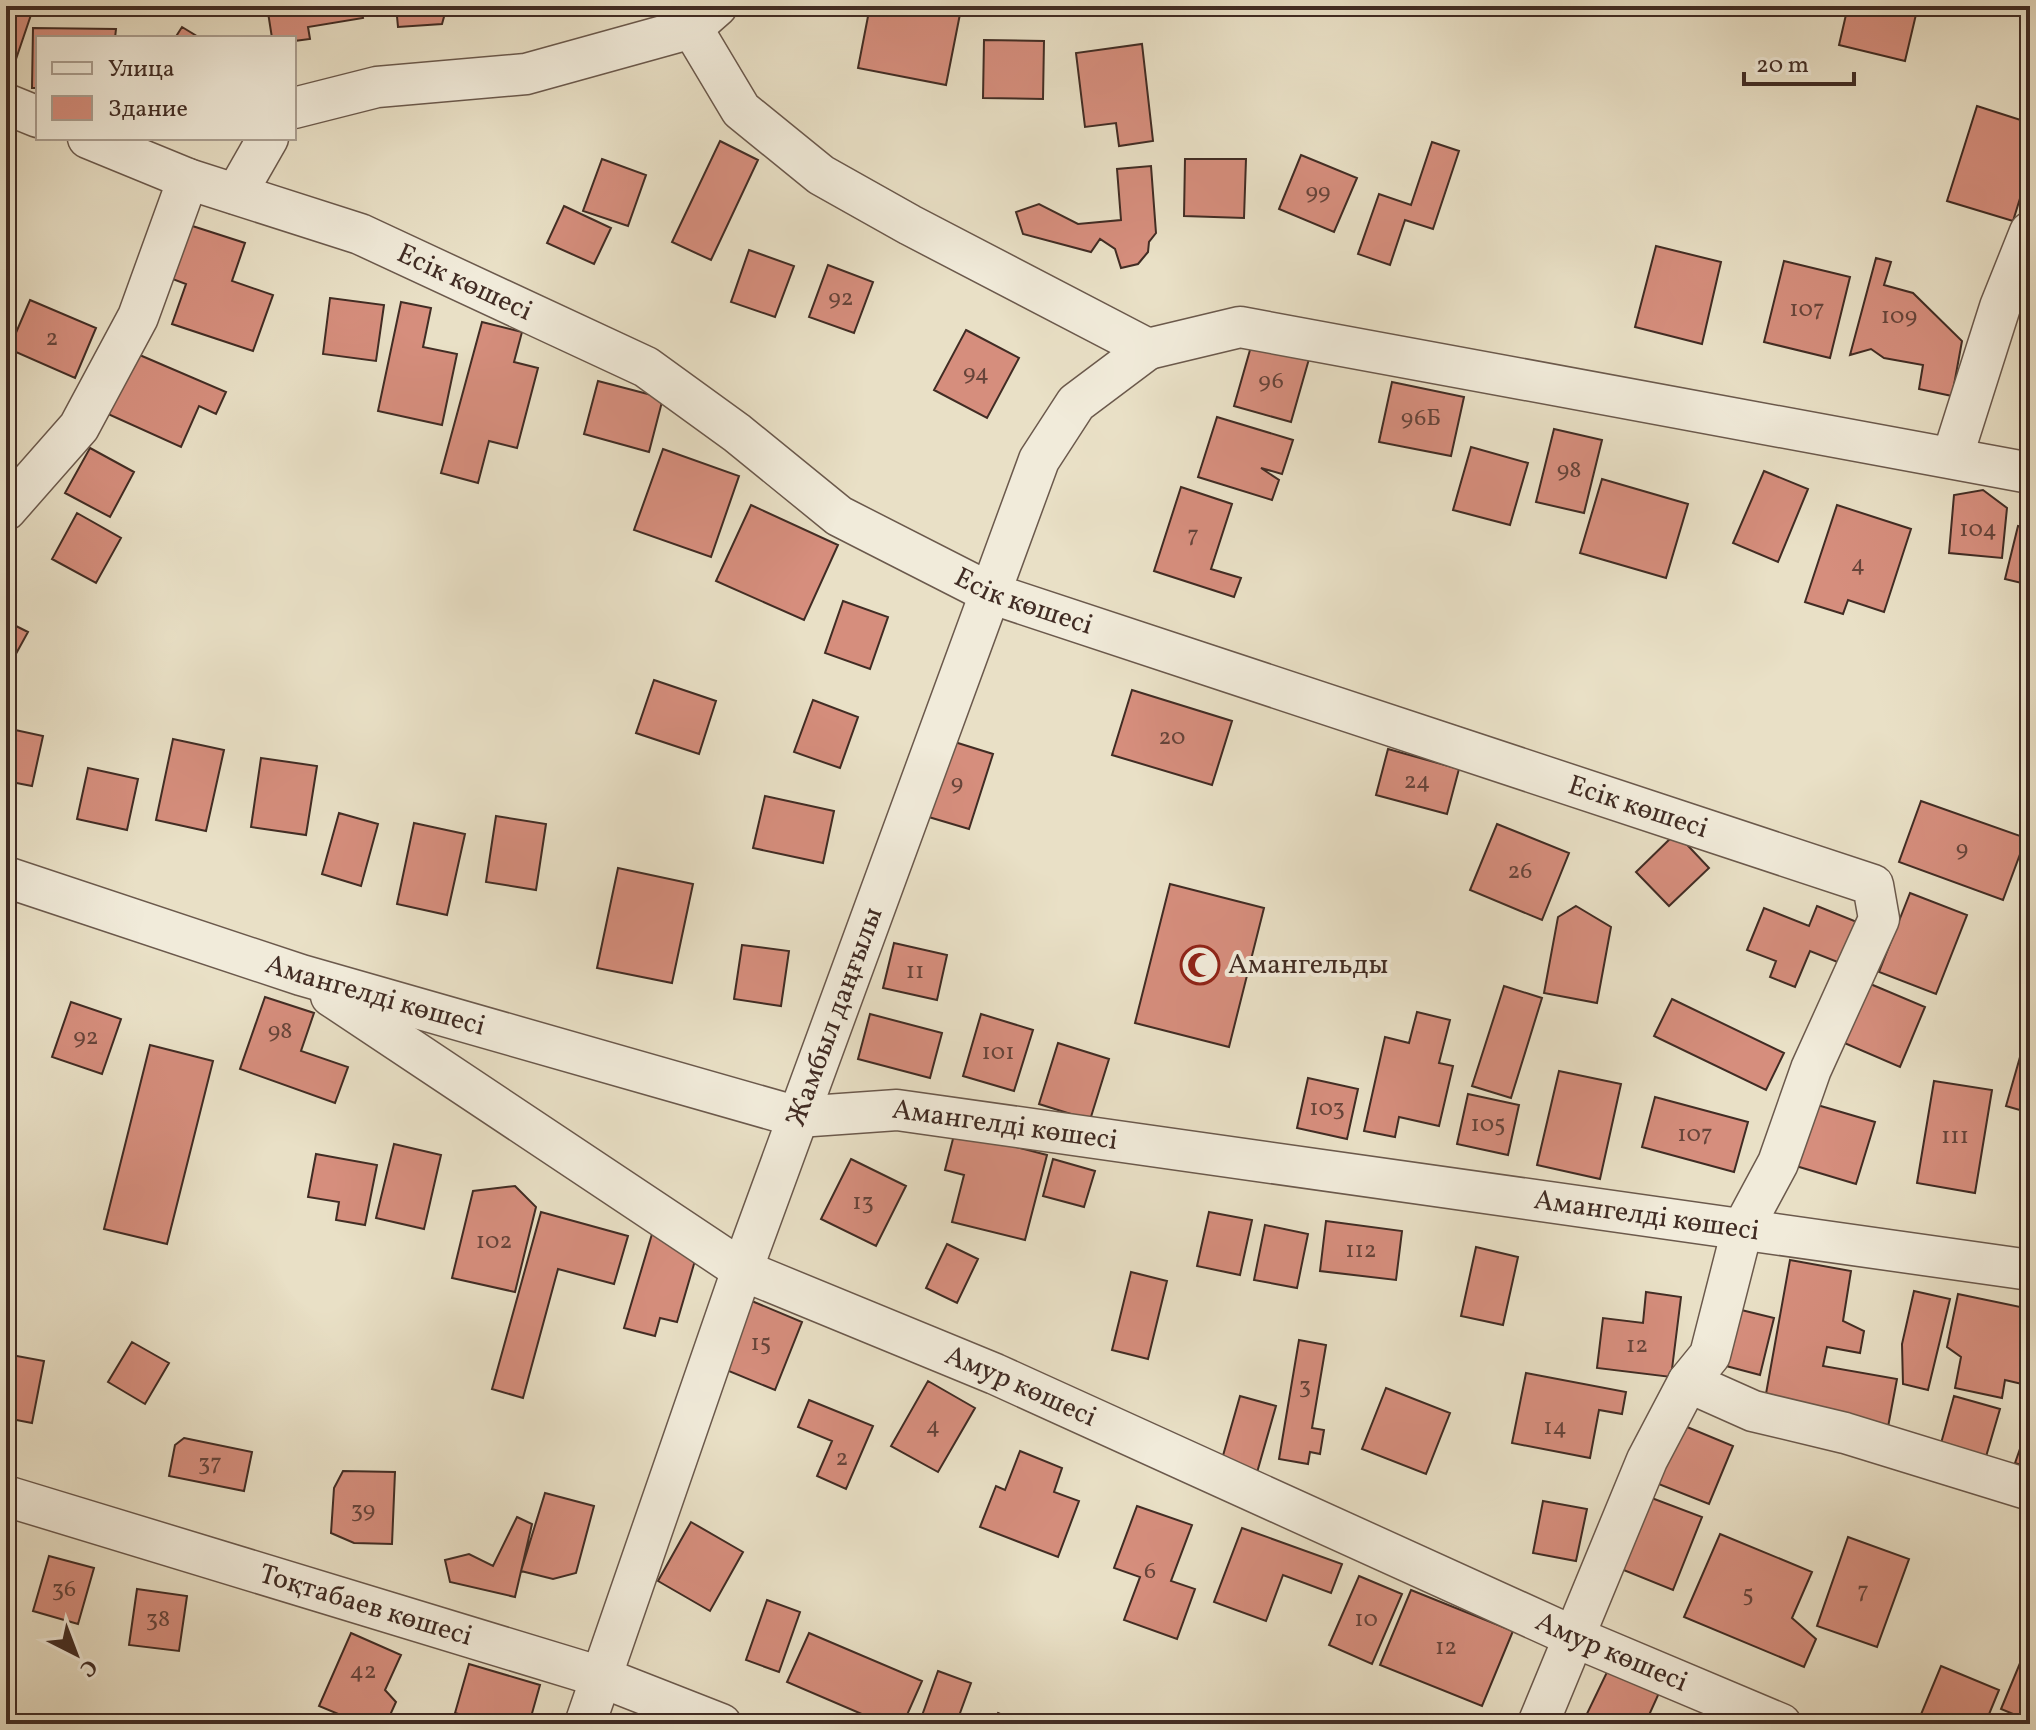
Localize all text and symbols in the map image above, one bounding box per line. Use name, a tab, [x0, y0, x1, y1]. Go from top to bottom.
legend	[36, 36, 296, 140]
scale bar	[1744, 36, 1854, 86]
text: 20 m	[1756, 49, 1809, 83]
text: Улица	[108, 53, 175, 87]
text: Здание	[108, 93, 188, 127]
house number: 99	[1305, 176, 1331, 210]
street label: Есік көшесі	[390, 234, 539, 331]
house number: 92	[828, 282, 854, 316]
house number: 107	[1789, 293, 1825, 327]
house number: 109	[1881, 300, 1917, 334]
house number: 2	[46, 322, 58, 356]
house number: 94	[963, 357, 989, 391]
house number: 96	[1258, 365, 1284, 399]
house number: 96Б	[1401, 402, 1441, 436]
house number: 98	[1557, 454, 1581, 488]
house number: 104	[1959, 513, 1997, 547]
house number: 7	[1187, 519, 1199, 553]
house number: 4	[1851, 548, 1865, 582]
street label: Есік көшесі	[947, 558, 1098, 645]
house number: 20	[1158, 721, 1186, 755]
house number: 24	[1404, 765, 1430, 799]
street label: Есік көшесі	[1563, 766, 1713, 849]
house number: 9	[951, 767, 963, 801]
house number: 9	[1956, 833, 1968, 867]
house number: 26	[1507, 855, 1533, 889]
street label: Жамбыл даңғылы	[777, 902, 893, 1132]
mosque icon: Амангельды	[1179, 944, 1221, 986]
street label: Амангелді көшесі	[260, 945, 490, 1046]
place label: Амангельды	[1228, 946, 1388, 985]
house number: 11	[906, 955, 924, 989]
house number: 98	[268, 1015, 292, 1049]
house number: 92	[73, 1021, 99, 1055]
house number: 101	[981, 1036, 1015, 1070]
street label: Амангелді көшесі	[890, 1090, 1120, 1160]
house number: 103	[1309, 1092, 1345, 1126]
house number: 105	[1470, 1108, 1506, 1142]
house number: 107	[1677, 1118, 1713, 1152]
house number: 111	[1941, 1120, 1969, 1154]
street label: Амангелді көшесі	[1531, 1181, 1762, 1251]
house number: 13	[852, 1186, 874, 1220]
house number: 102	[476, 1225, 512, 1259]
house number: 112	[1345, 1234, 1377, 1268]
house number: 15	[751, 1327, 771, 1361]
house number: 12	[1626, 1329, 1648, 1363]
street label: Амур көшесі	[939, 1336, 1103, 1437]
house number: 3	[1299, 1370, 1311, 1404]
house number: 4	[926, 1410, 940, 1444]
house number: 14	[1543, 1411, 1567, 1445]
house number: 2	[836, 1442, 848, 1476]
house number: 37	[198, 1447, 222, 1481]
house number: 39	[351, 1494, 375, 1528]
street label: Тоқтабаев көшесі	[254, 1555, 477, 1656]
house number: 6	[1144, 1555, 1156, 1589]
house number: 36	[52, 1573, 76, 1607]
house number: 7	[1857, 1575, 1869, 1609]
house number: 5	[1742, 1578, 1754, 1612]
street label: Амур көшесі	[1529, 1602, 1694, 1702]
house number: 38	[146, 1603, 170, 1637]
house number: 10	[1354, 1603, 1378, 1637]
north arrow	[36, 1614, 116, 1694]
house number: 12	[1435, 1631, 1457, 1665]
text: С	[72, 1651, 103, 1683]
house number: 42	[349, 1655, 377, 1689]

